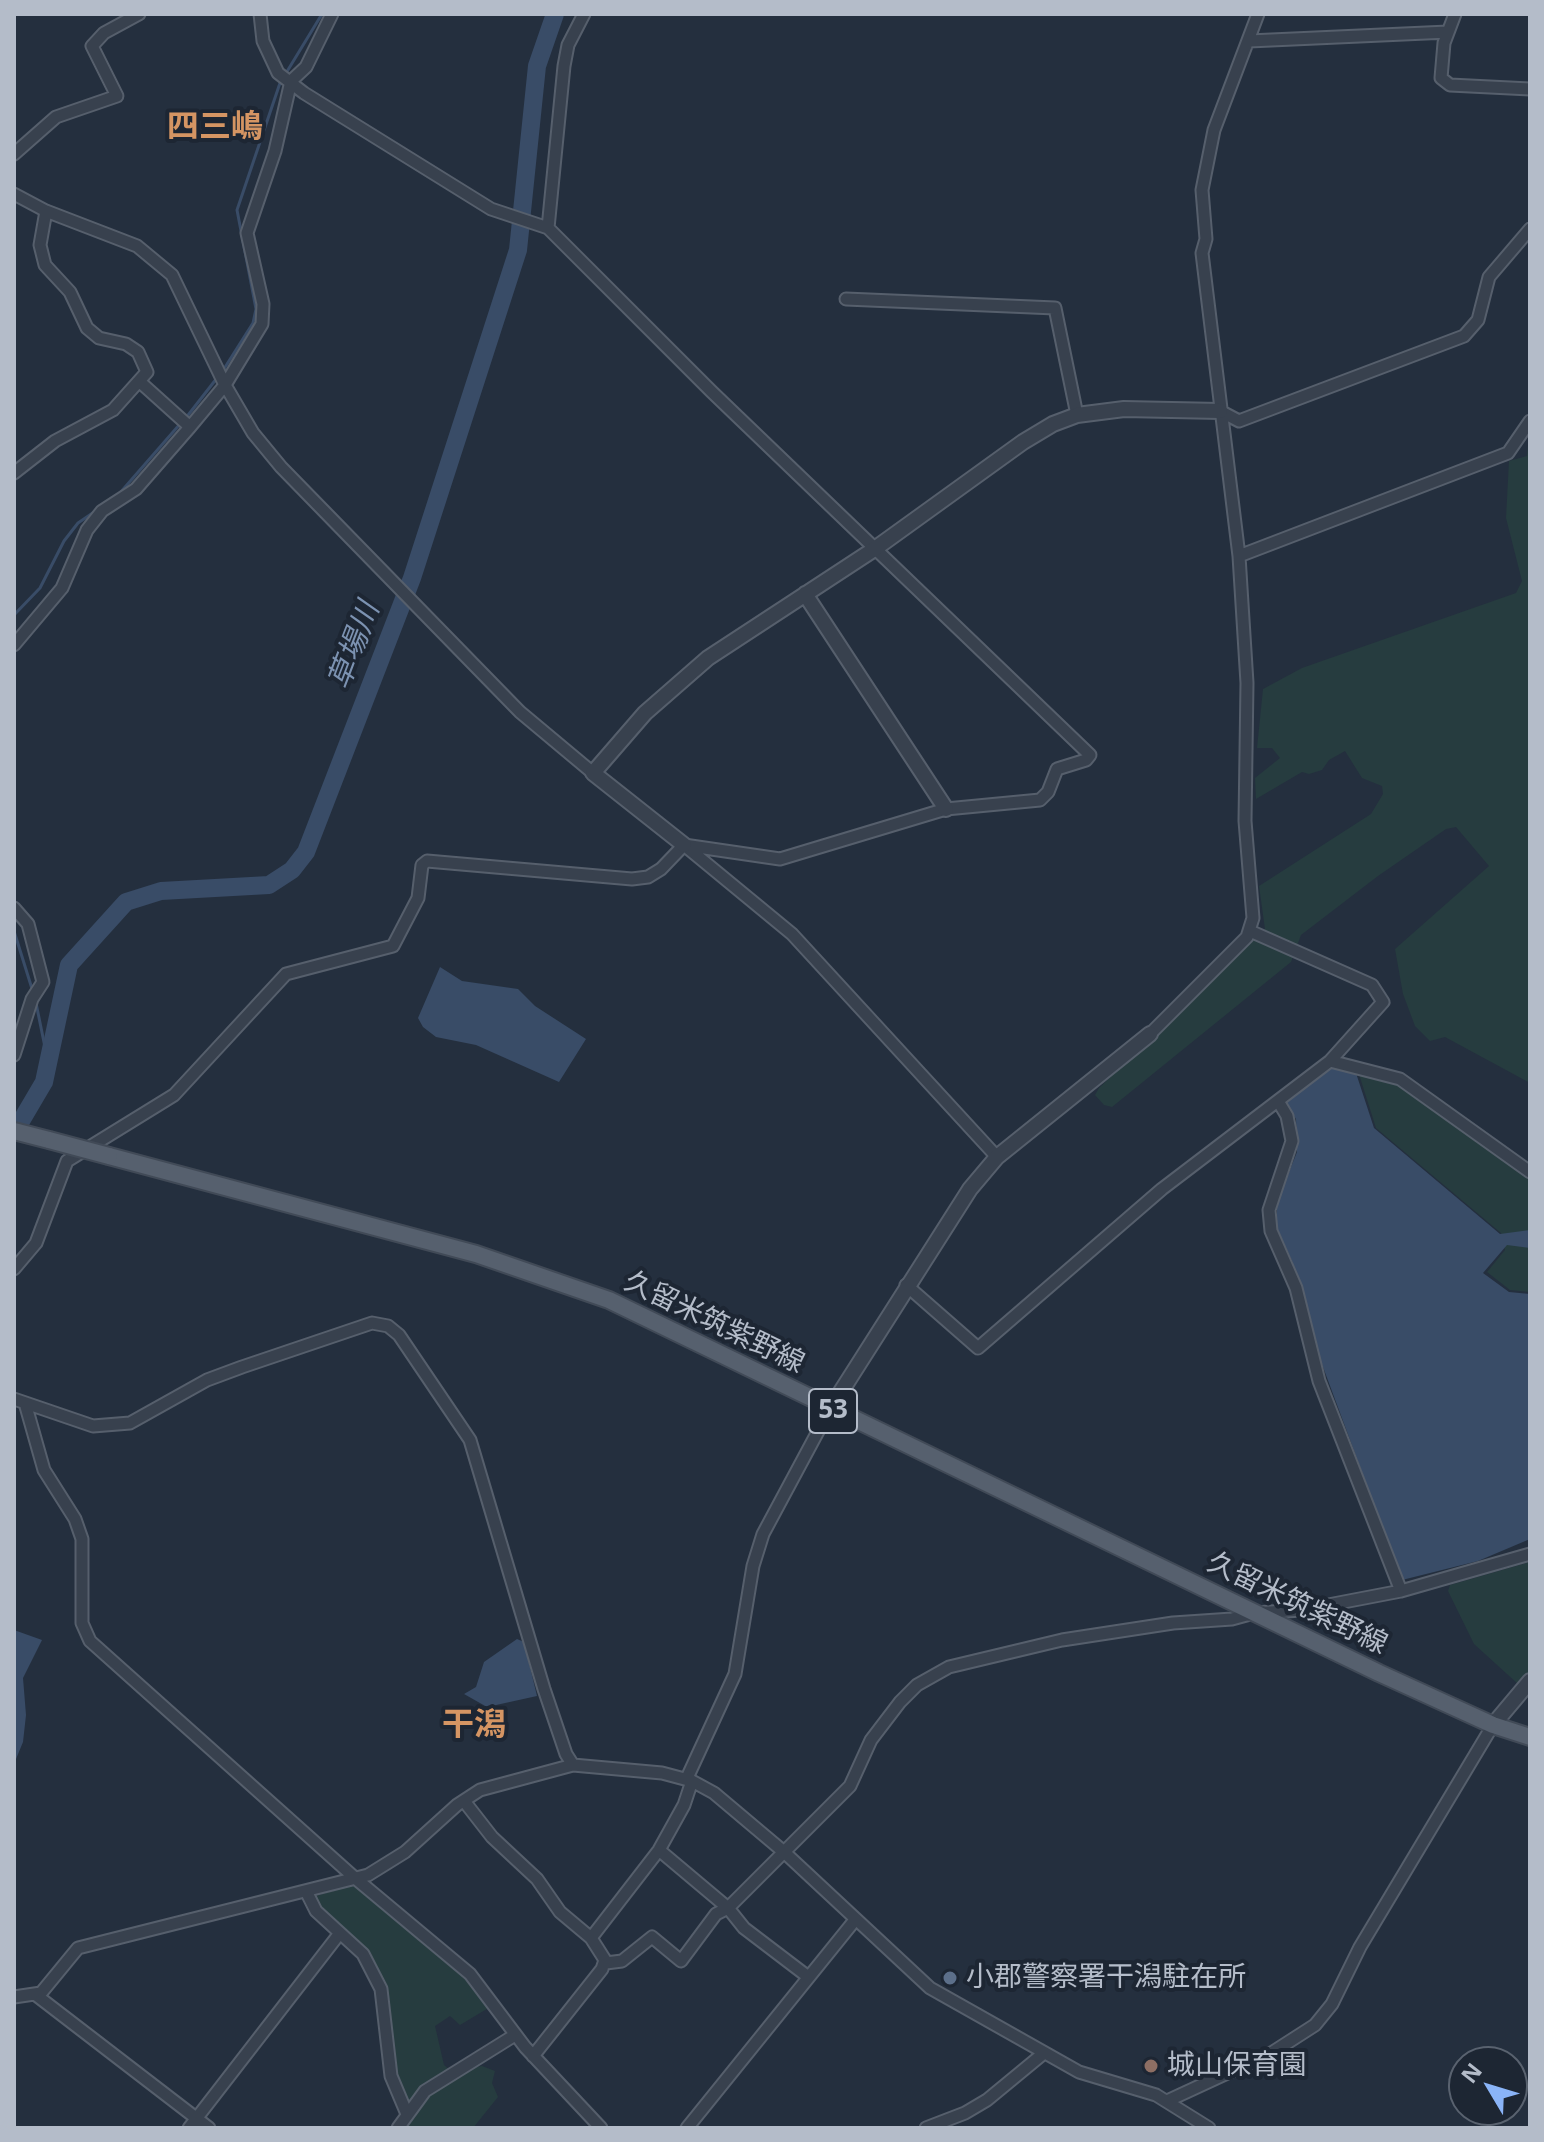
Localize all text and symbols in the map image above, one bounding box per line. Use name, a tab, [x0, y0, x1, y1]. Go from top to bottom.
district label: 四三嶋	[167, 109, 263, 147]
water label: 草場川	[322, 598, 388, 694]
street label: 久留米筑紫野線	[619, 1265, 809, 1381]
road number: 53	[809, 1389, 857, 1433]
street label: 久留米筑紫野線	[1202, 1546, 1392, 1662]
district label: 干潟	[442, 1707, 506, 1745]
place label: 小郡警察署干潟駐在所	[966, 1961, 1246, 1995]
marker: 小郡警察署干潟駐在所	[941, 1969, 959, 1987]
north arrow	[1448, 2046, 1528, 2126]
place label: 城山保育園	[1167, 2049, 1307, 2083]
text: N	[1453, 2056, 1488, 2089]
marker: 城山保育園	[1142, 2057, 1160, 2075]

